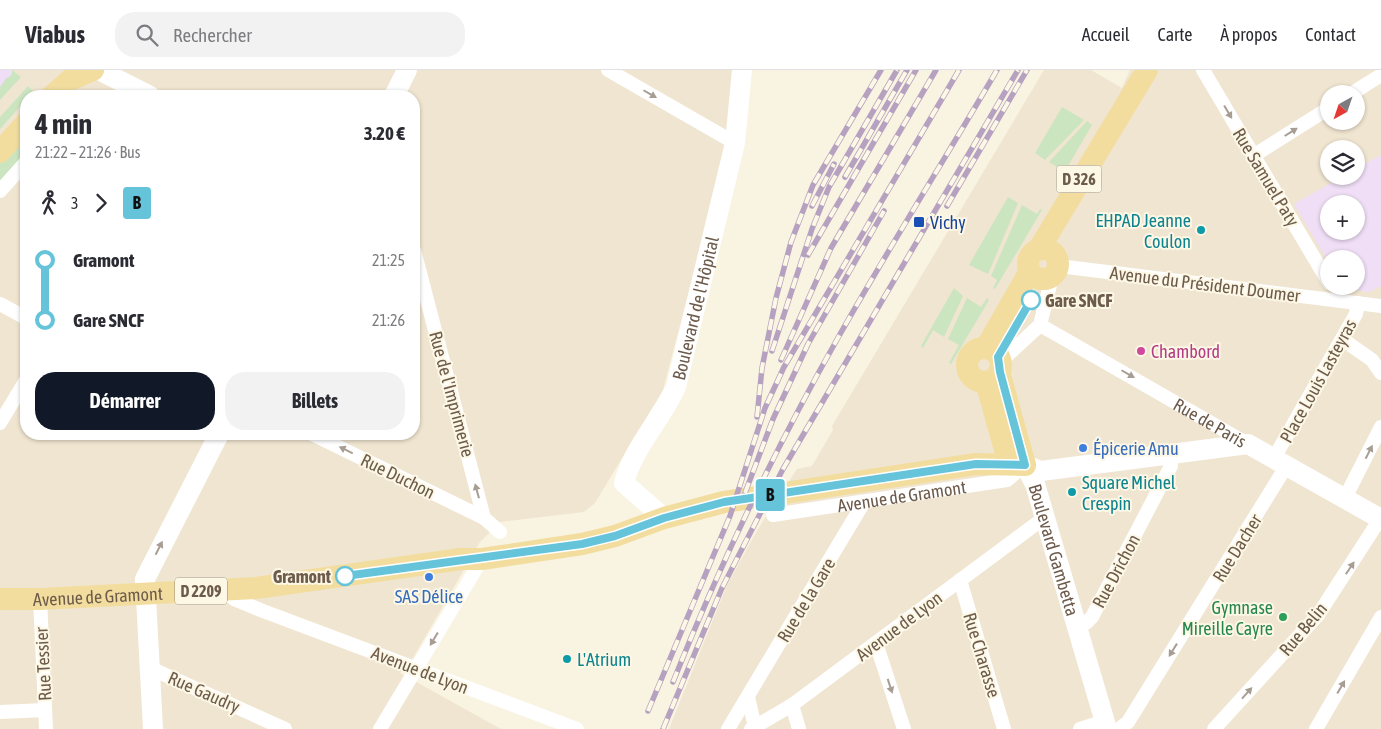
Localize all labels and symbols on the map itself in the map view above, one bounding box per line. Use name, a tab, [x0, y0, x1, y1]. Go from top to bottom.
north arrow	[1320, 85, 1365, 130]
one-way arrow	[643, 90, 657, 98]
one-way arrow	[1223, 105, 1232, 119]
street label: Rue Samuel Paty	[1228, 124, 1304, 230]
one-way arrow	[1285, 127, 1298, 137]
road number: D 326	[1056, 166, 1102, 192]
place label: EHPAD Jeanne Coulon	[1095, 210, 1191, 252]
place label: Vichy	[930, 212, 966, 233]
marker: Vichy	[912, 215, 926, 229]
marker: EHPAD Jeanne Coulon	[1195, 224, 1207, 236]
street label: Boulevard de l'Hôpital	[668, 234, 723, 382]
street label: Avenue du Président Doumer	[1109, 262, 1302, 306]
marker: Gare SNCF	[1021, 290, 1041, 310]
place label: Gare SNCF	[1045, 290, 1112, 311]
street label: Place Louis Lasteyras	[1275, 316, 1361, 446]
street label: Rue de l'Imprimerie	[425, 329, 479, 459]
place label: Chambord	[1151, 341, 1220, 362]
marker: Chambord	[1135, 345, 1147, 357]
one-way arrow	[1121, 370, 1135, 379]
street label: Rue de Paris	[1170, 393, 1250, 451]
place label: Épicerie Amu	[1093, 438, 1179, 459]
marker: Épicerie Amu	[1077, 442, 1089, 454]
one-way arrow	[1365, 445, 1373, 459]
one-way arrow	[339, 446, 353, 454]
street label: Rue Duchon	[358, 449, 438, 503]
place label: Square Michel Crespin	[1082, 472, 1176, 514]
street label: Avenue de Gramont	[836, 476, 967, 516]
line badge: B	[754, 479, 786, 511]
street label: Boulevard Gambetta	[1025, 481, 1084, 618]
one-way arrow	[473, 483, 481, 498]
marker: Square Michel Crespin	[1066, 486, 1078, 498]
street label: Rue Dacher	[1208, 510, 1266, 586]
street label: Rue Drichon	[1088, 531, 1144, 611]
one-way arrow	[155, 541, 163, 556]
street label: Rue de la Gare	[773, 554, 839, 646]
one-way arrow	[1345, 561, 1354, 574]
place label: Gramont	[273, 566, 332, 587]
marker: Gramont	[335, 566, 355, 586]
marker: SAS Délice	[423, 571, 435, 583]
road number: D 2209	[175, 578, 227, 604]
street label: Avenue de Gramont	[33, 582, 163, 610]
place label: SAS Délice	[395, 586, 463, 607]
street label: Avenue de Lyon	[852, 587, 946, 665]
place label: Gymnase Mireille Cayre	[1182, 597, 1273, 639]
street label: Rue Belin	[1275, 598, 1331, 660]
street label: Rue Charasse	[959, 610, 1005, 700]
marker: Gymnase Mireille Cayre	[1277, 611, 1289, 623]
street label: Rue Tessier	[31, 626, 55, 701]
one-way arrow	[429, 633, 438, 646]
street label: Avenue de Lyon	[368, 642, 472, 698]
one-way arrow	[1168, 643, 1178, 656]
place label: L'Atrium	[577, 649, 631, 670]
marker: L'Atrium	[561, 653, 573, 665]
street label: Rue Gaudry	[165, 667, 243, 717]
one-way arrow	[886, 679, 894, 694]
one-way arrow	[1336, 680, 1345, 693]
one-way arrow	[1241, 687, 1253, 699]

